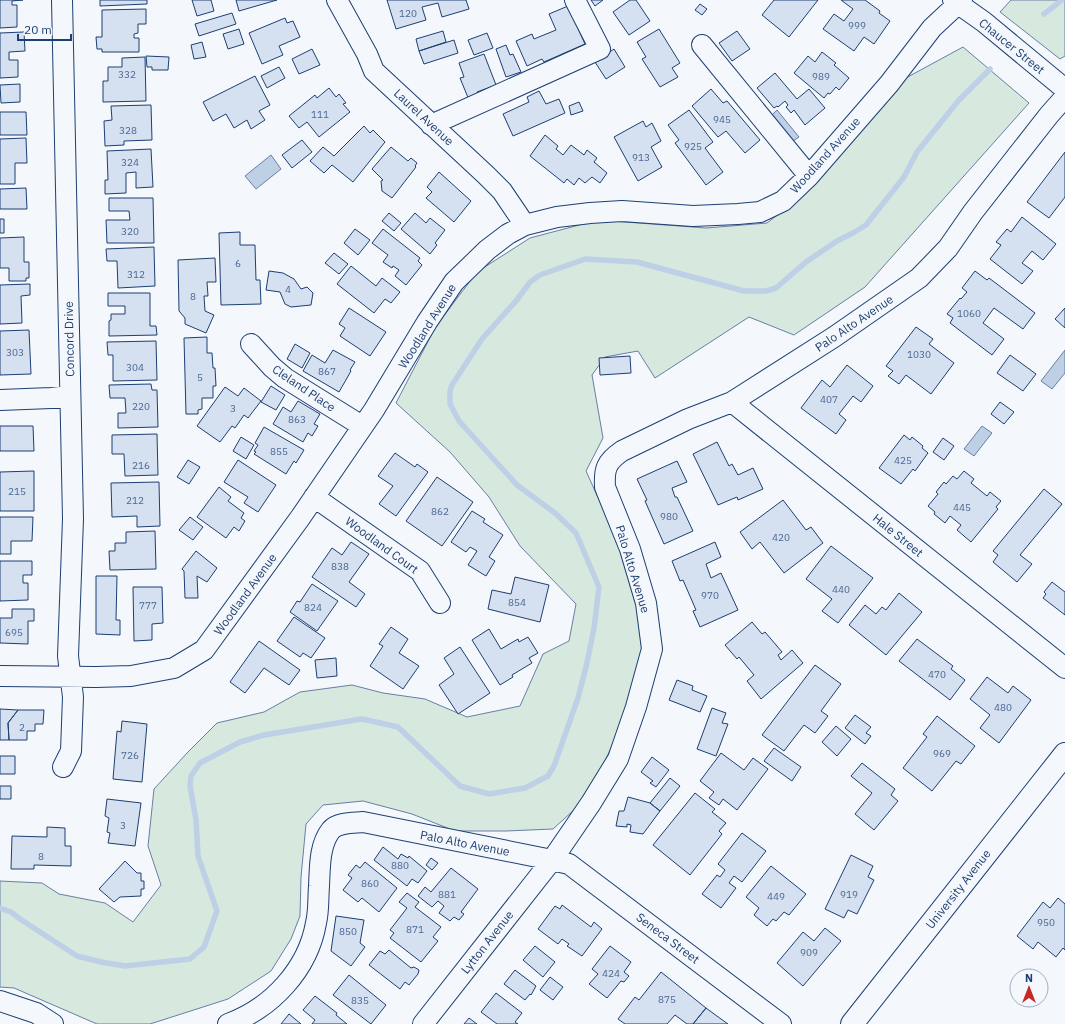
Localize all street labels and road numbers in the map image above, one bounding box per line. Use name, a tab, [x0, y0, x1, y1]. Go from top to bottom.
street label: Chaucer Street	[976, 15, 1048, 77]
street label: Laurel Avenue	[391, 85, 457, 149]
street label: Woodland Avenue	[787, 114, 863, 196]
street label: Woodland Avenue	[395, 280, 459, 371]
street label: Palo Alto Avenue	[812, 291, 896, 355]
street label: Concord Drive	[61, 301, 77, 377]
street label: Cleland Place	[270, 361, 339, 415]
street label: Hale Street	[870, 510, 926, 560]
street label: Woodland Court	[342, 513, 422, 577]
street label: Palo Alto Avenue	[613, 523, 654, 615]
street label: Woodland Avenue	[210, 550, 280, 638]
street label: Palo Alto Avenue	[419, 827, 512, 859]
street label: University Avenue	[922, 846, 994, 932]
street label: Lytton Avenue	[458, 907, 517, 977]
street label: Seneca Street	[633, 909, 703, 967]

